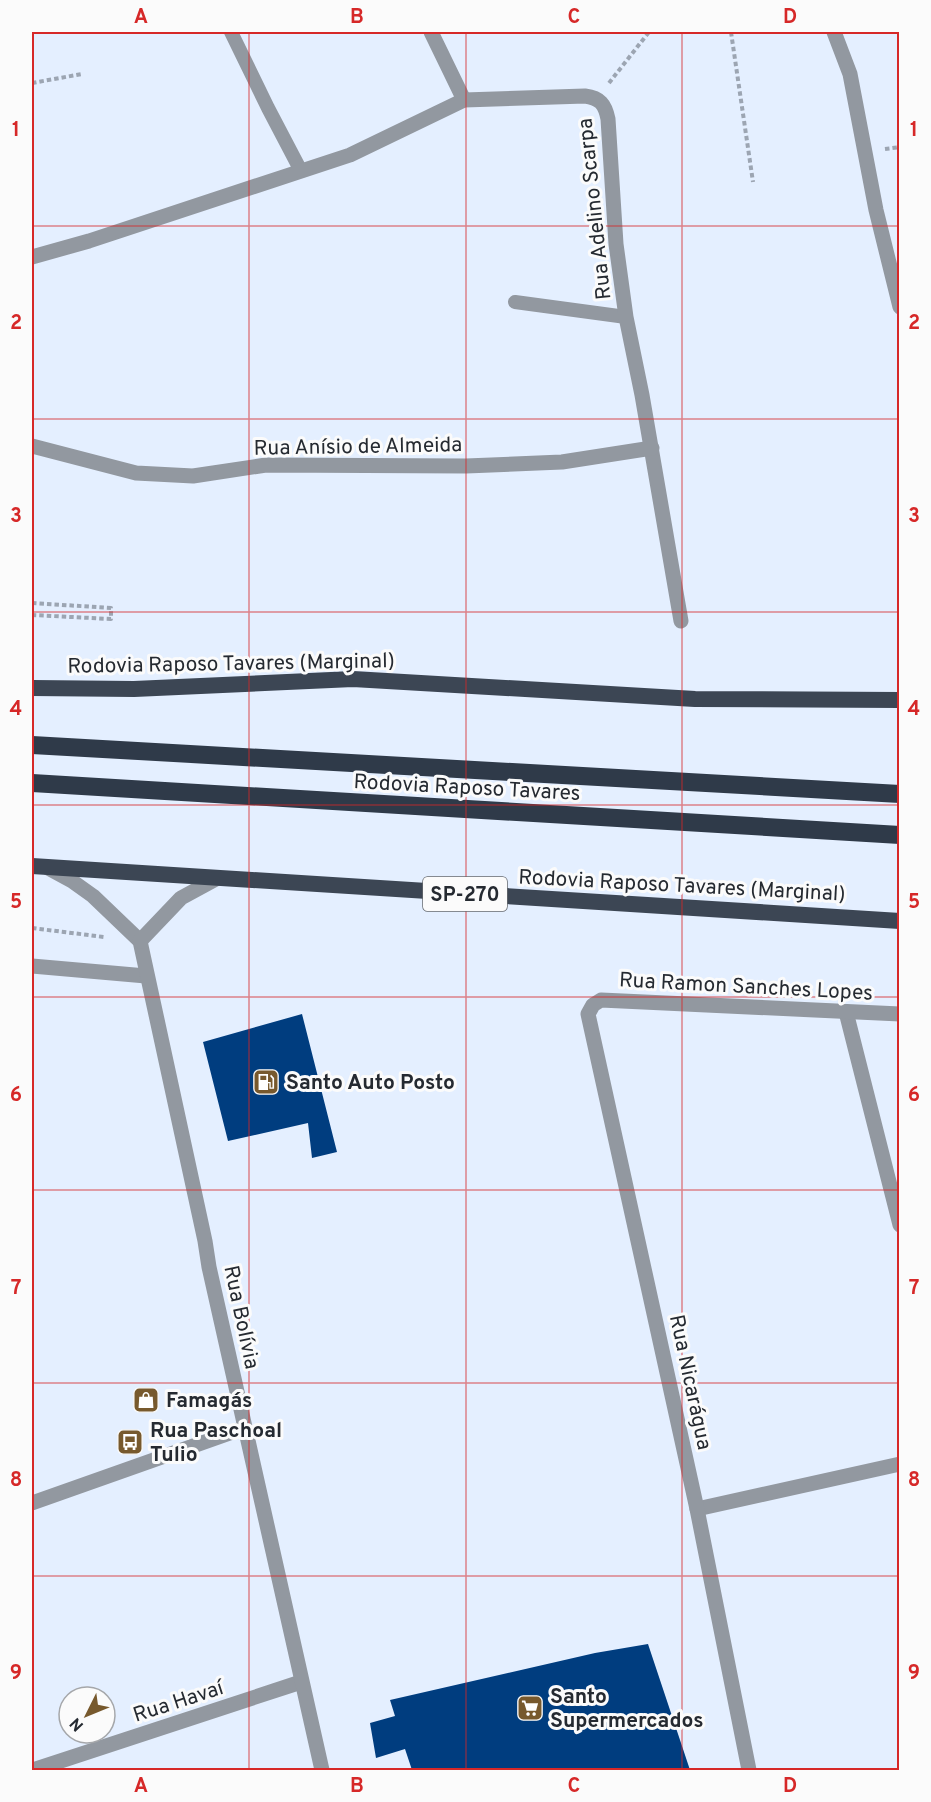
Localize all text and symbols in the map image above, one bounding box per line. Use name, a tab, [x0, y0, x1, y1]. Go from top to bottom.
text: A	[134, 5, 148, 31]
text: B	[350, 5, 364, 31]
text: C	[568, 5, 580, 31]
text: D	[783, 5, 797, 31]
street label: Rua Adelino Scarpa	[573, 117, 618, 301]
text: 1	[12, 118, 20, 144]
text: 1	[910, 118, 918, 144]
text: 2	[10, 311, 22, 337]
text: 2	[908, 311, 920, 337]
street label: Rua Anísio de Almeida	[254, 432, 463, 463]
text: 3	[10, 504, 22, 530]
text: 3	[908, 504, 920, 530]
street label: Rodovia Raposo Tavares (Marginal)	[67, 648, 395, 681]
text: 4	[10, 697, 22, 723]
text: 4	[908, 697, 920, 723]
street label: Rodovia Raposo Tavares	[353, 769, 581, 808]
street label: Rodovia Raposo Tavares (Marginal)	[518, 864, 846, 909]
road number: SP-270	[423, 877, 507, 911]
text: 5	[10, 890, 22, 916]
text: 5	[908, 890, 920, 916]
street label: Rua Ramon Sanches Lopes	[618, 967, 874, 1008]
fuel station icon: Santo Auto Posto	[251, 1067, 281, 1097]
place label: Santo Auto Posto	[286, 1070, 455, 1097]
text: 6	[10, 1083, 22, 1109]
text: 6	[908, 1083, 920, 1109]
street label: Rua Bolívia	[216, 1263, 265, 1372]
text: 7	[11, 1276, 21, 1302]
text: 7	[909, 1276, 919, 1302]
street label: Rua Nicarágua	[662, 1312, 717, 1452]
shop icon: Famagás	[131, 1385, 161, 1415]
place label: Famagás	[166, 1388, 252, 1415]
place label: Rua Paschoal Tulio	[150, 1418, 282, 1469]
bus stop icon: Rua Paschoal Tulio	[115, 1427, 145, 1457]
text: 8	[10, 1468, 22, 1494]
text: 8	[908, 1468, 920, 1494]
text: 9	[10, 1661, 22, 1687]
text: 9	[908, 1661, 920, 1687]
street label: Rua Havaí	[130, 1675, 229, 1730]
place label: Santo Supermercados	[550, 1684, 704, 1735]
north arrow	[57, 1685, 117, 1745]
supermarket icon: Santo Supermercados	[515, 1693, 545, 1723]
text: N	[66, 1713, 89, 1735]
text: A	[134, 1774, 148, 1800]
text: B	[350, 1774, 364, 1800]
text: C	[568, 1774, 580, 1800]
text: D	[783, 1774, 797, 1800]

